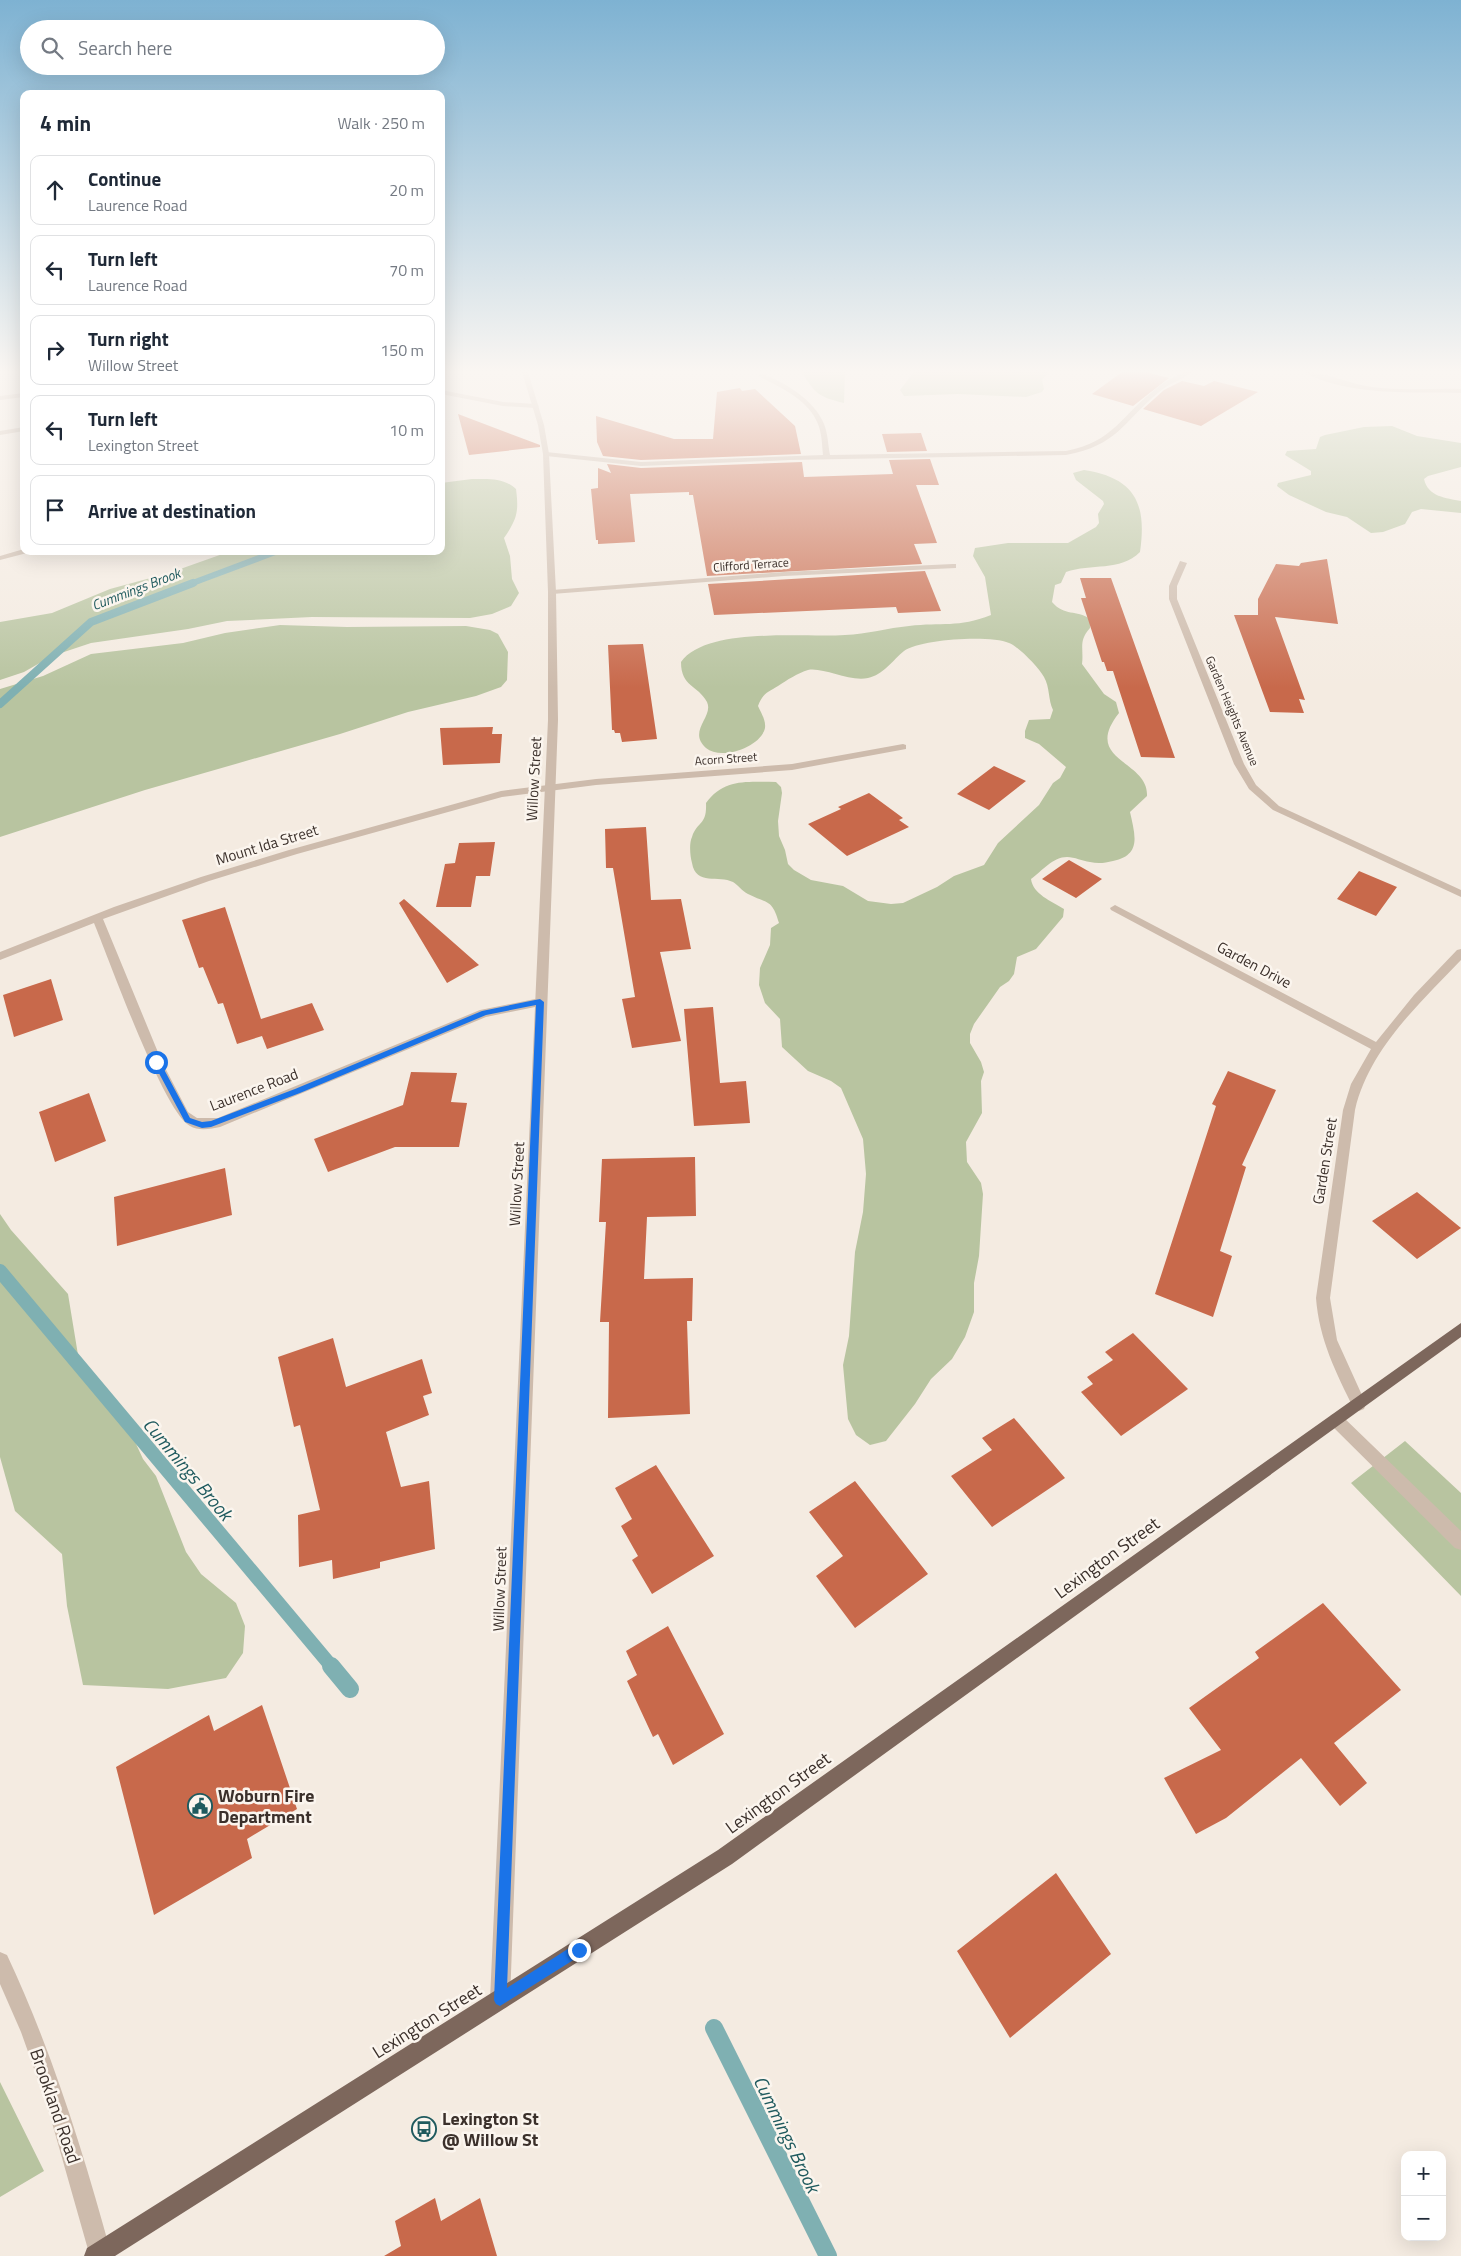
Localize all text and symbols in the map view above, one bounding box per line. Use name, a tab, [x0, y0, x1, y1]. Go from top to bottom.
search box	[20, 20, 445, 75]
text: Search here	[78, 33, 172, 62]
icon: search	[38, 34, 66, 62]
text: 4 min	[40, 107, 91, 139]
text: Walk · 250 m	[337, 111, 425, 135]
text: Continue	[88, 164, 161, 193]
icon: ahead	[41, 176, 69, 204]
text: 20 m	[389, 178, 424, 202]
text: Laurence Road	[88, 193, 187, 217]
text: Turn left	[88, 244, 158, 273]
icon: left	[41, 256, 69, 284]
text: 70 m	[389, 258, 424, 282]
text: Laurence Road	[88, 273, 187, 297]
text: Turn right	[88, 324, 169, 353]
icon: right	[41, 336, 69, 364]
text: 150 m	[380, 338, 424, 362]
text: Willow Street	[88, 353, 178, 377]
text: Turn left	[88, 404, 158, 433]
icon: left	[41, 416, 69, 444]
text: 10 m	[389, 418, 424, 442]
text: Lexington Street	[88, 433, 199, 457]
icon: arrive	[41, 496, 69, 524]
text: Arrive at destination	[88, 496, 256, 525]
street label: Clifford Terrace	[712, 552, 789, 577]
water label: Cummings Brook	[88, 561, 185, 615]
street label: Garden Heights Avenue	[1201, 653, 1264, 769]
street label: Willow Street	[520, 735, 547, 822]
street label: Acorn Street	[694, 747, 759, 770]
street label: Mount Ida Street	[213, 818, 322, 871]
street label: Garden Drive	[1213, 935, 1296, 994]
route start	[145, 1051, 168, 1074]
street label: Laurence Road	[206, 1062, 301, 1117]
street label: Garden Street	[1306, 1115, 1343, 1206]
street label: Willow Street	[503, 1140, 530, 1227]
water label: Cummings Brook	[137, 1411, 242, 1529]
street label: Lexington Street	[1048, 1510, 1166, 1605]
street label: Willow Street	[487, 1546, 512, 1632]
street label: Lexington Street	[719, 1745, 837, 1840]
place label: Woburn Fire Department	[218, 1782, 314, 1830]
public building icon: Woburn Fire Department	[187, 1793, 213, 1819]
route end	[568, 1939, 591, 1962]
street label: Lexington Street	[367, 1976, 487, 2065]
street label: Brookland Road	[23, 2045, 88, 2167]
water label: Cummings Brook	[747, 2070, 829, 2199]
place label: Lexington St @ Willow St	[442, 2105, 539, 2153]
bus stop icon: Lexington St @ Willow St	[411, 2116, 437, 2142]
map controls	[1401, 2151, 1446, 2241]
button: +	[1401, 2151, 1446, 2196]
button: −	[1401, 2196, 1446, 2241]

